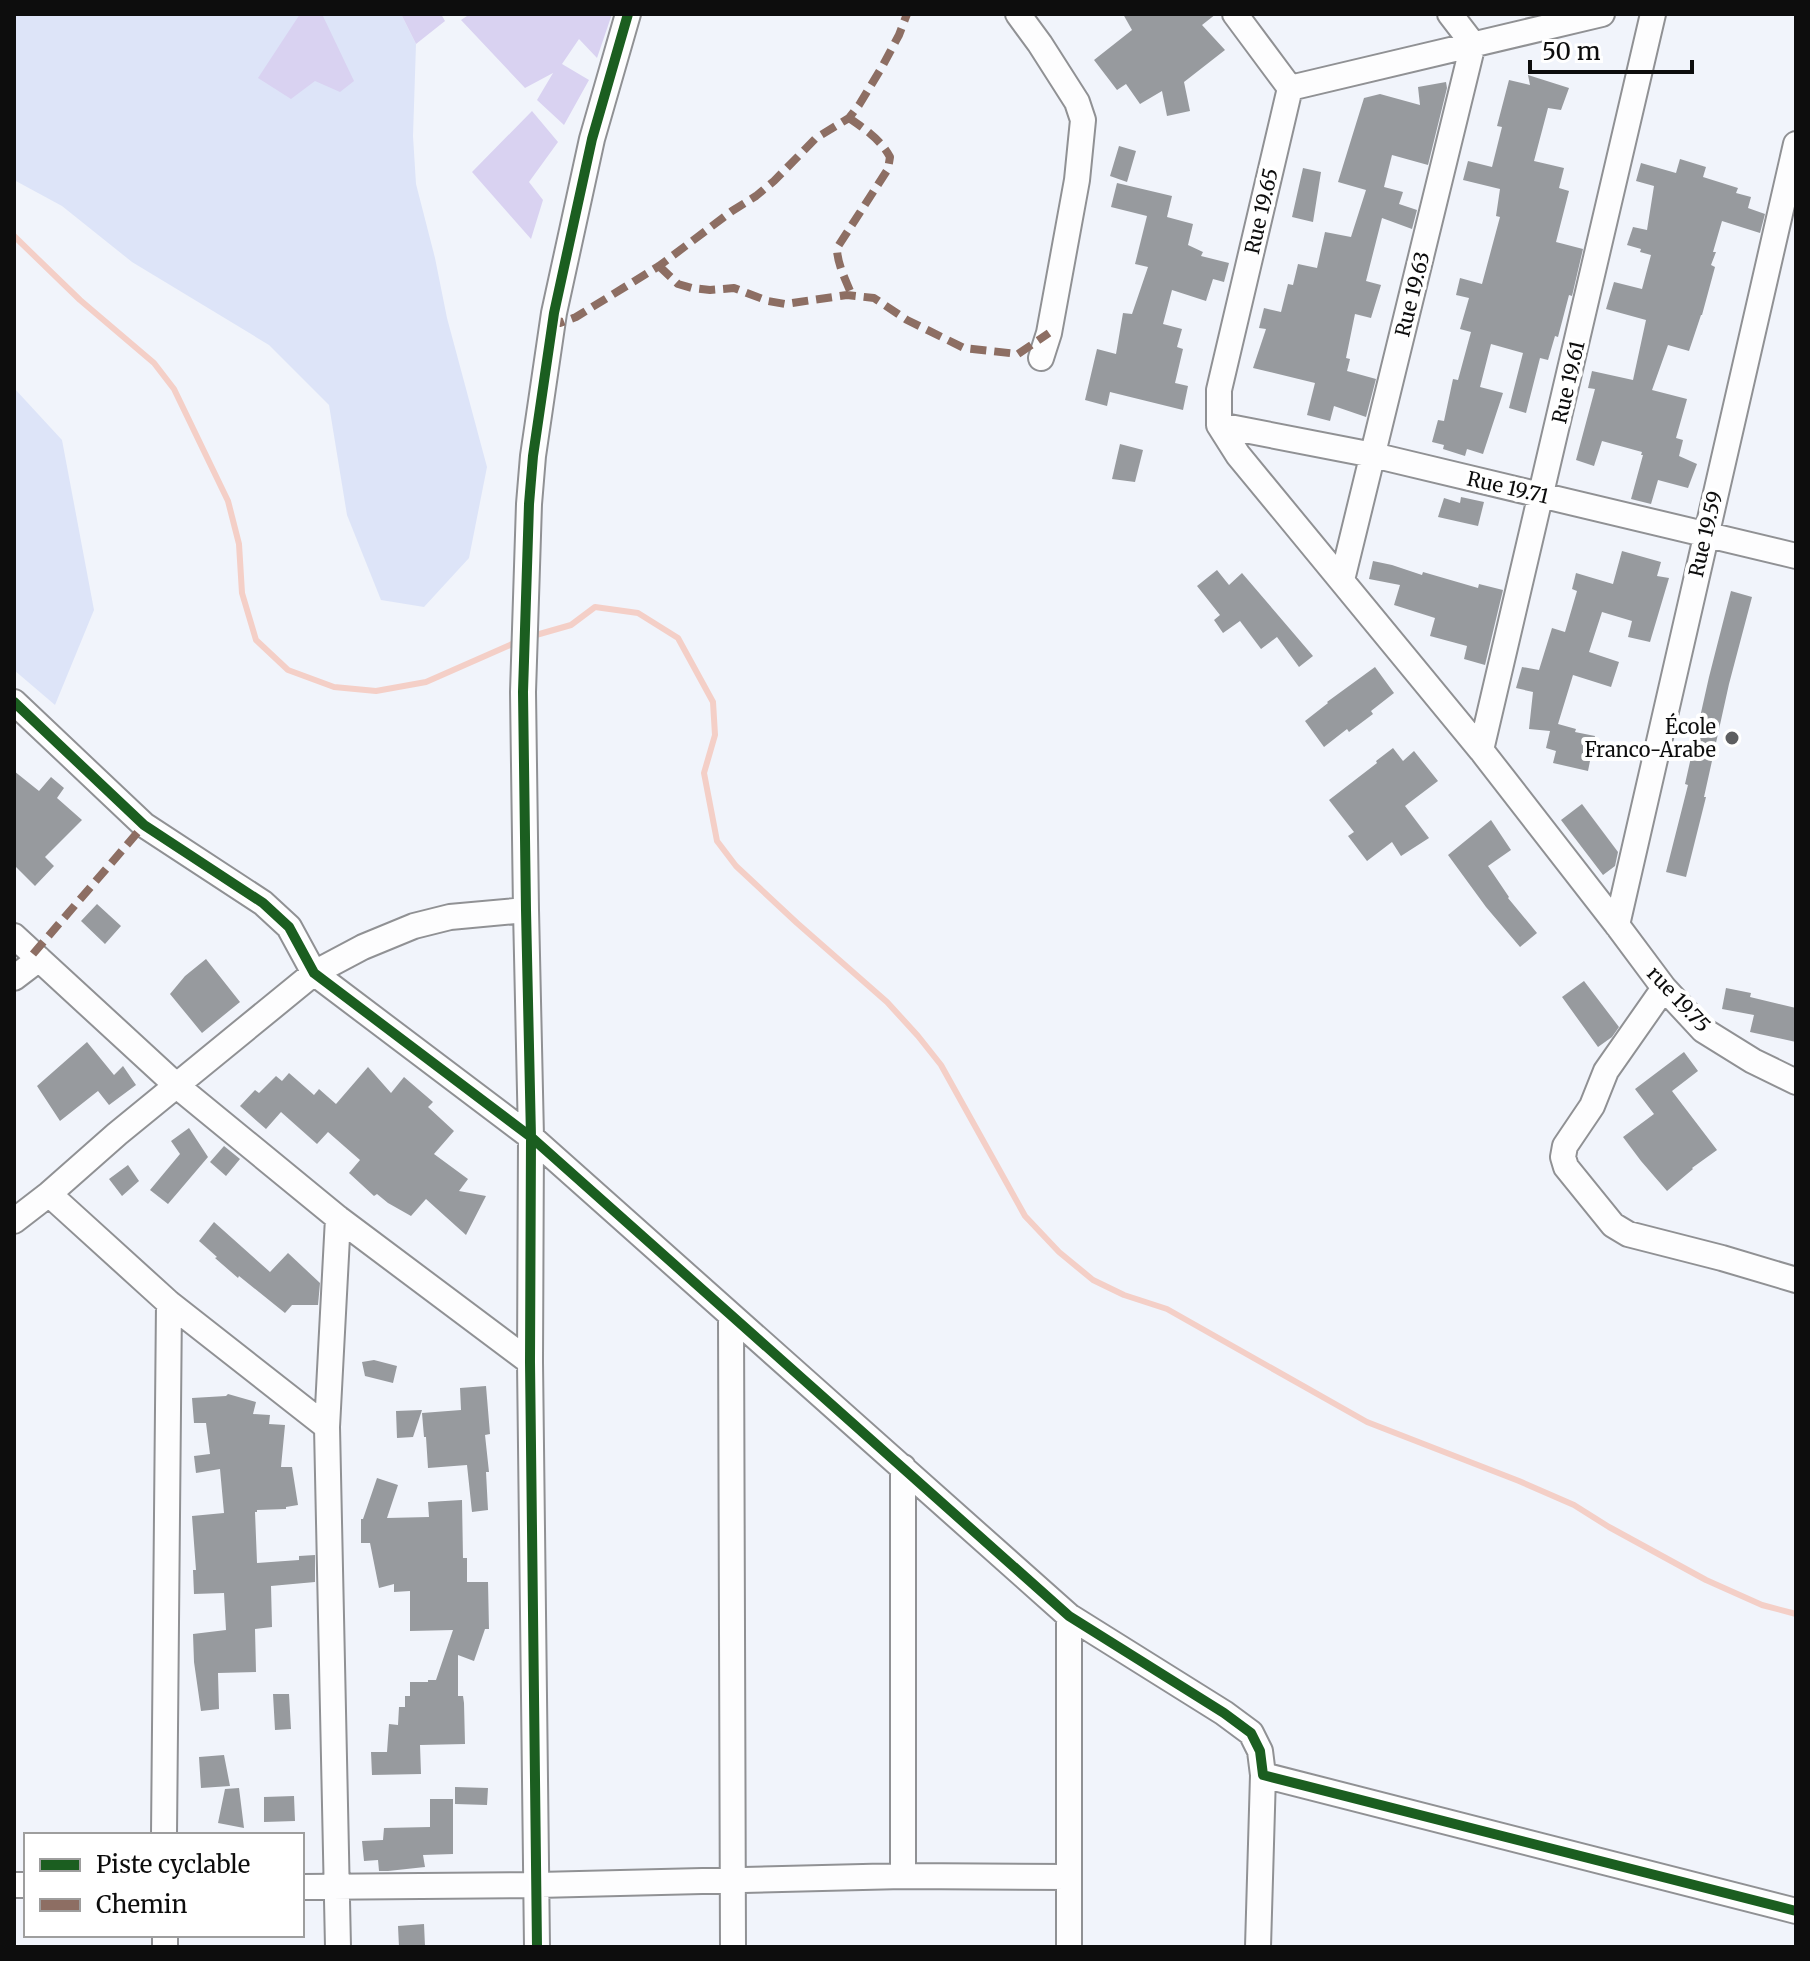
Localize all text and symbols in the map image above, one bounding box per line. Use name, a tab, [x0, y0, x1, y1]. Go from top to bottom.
scale bar	[1530, 24, 1692, 74]
text: 50 m	[1542, 36, 1601, 67]
street label: Rue 19.65	[1239, 166, 1283, 256]
street label: Rue 19.63	[1389, 249, 1435, 339]
street label: Rue 19.61	[1546, 338, 1590, 426]
street label: Rue 19.71	[1465, 465, 1551, 509]
street label: Rue 19.59	[1683, 489, 1727, 579]
place label: École Franco-Arabe	[1584, 712, 1716, 762]
marker: École Franco-Arabe	[1723, 729, 1741, 747]
street label: rue 19.75	[1642, 961, 1716, 1037]
legend	[24, 1833, 304, 1937]
text: Piste cyclable	[96, 1849, 250, 1880]
text: Chemin	[96, 1889, 188, 1920]

